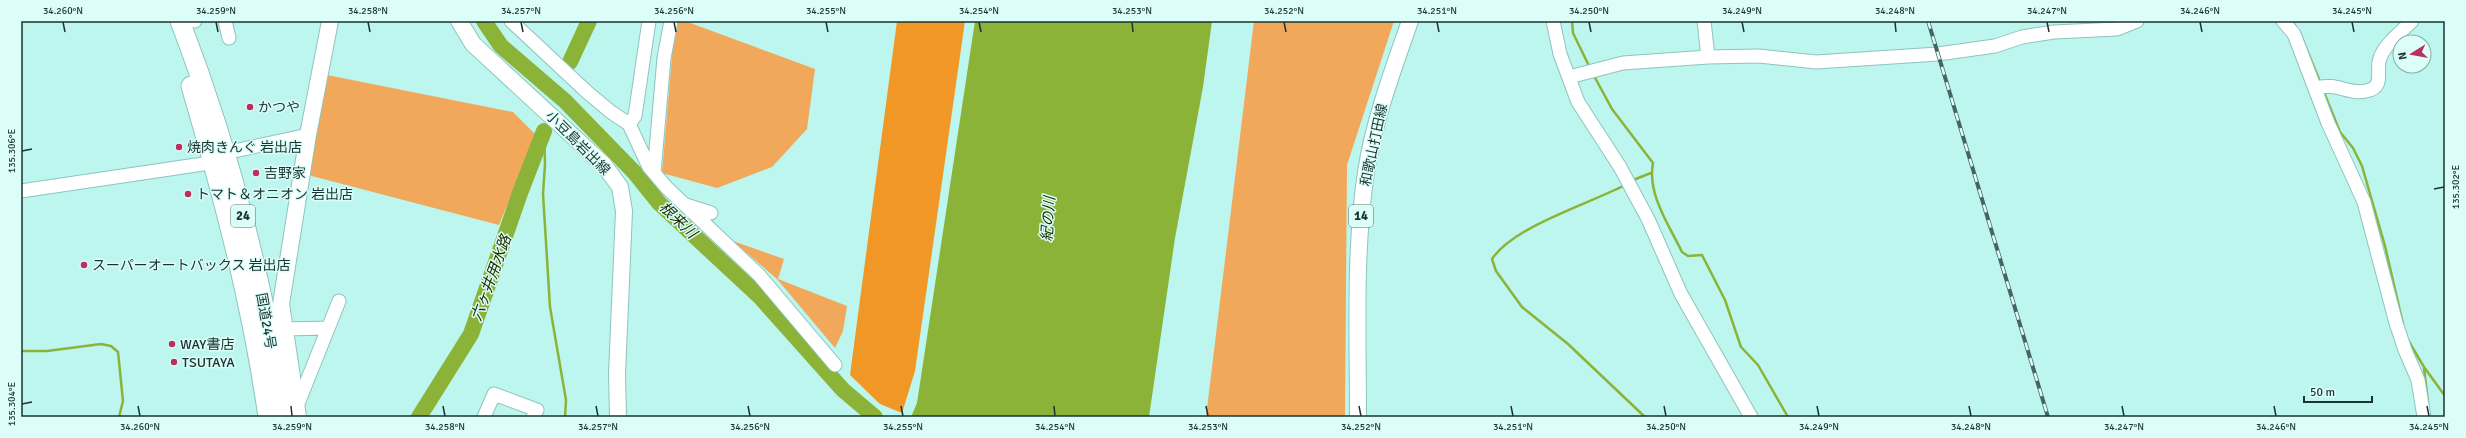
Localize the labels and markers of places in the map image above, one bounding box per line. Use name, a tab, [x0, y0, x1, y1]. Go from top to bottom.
place label: かつや	[258, 99, 300, 116]
marker: かつや	[245, 102, 255, 112]
place label: 焼肉きんぐ 岩出店	[187, 139, 302, 156]
marker: 焼肉きんぐ 岩出店	[174, 142, 184, 152]
place label: 吉野家	[264, 165, 306, 182]
marker: 吉野家	[251, 168, 261, 178]
place label: トマト＆オニオン 岩出店	[196, 186, 353, 203]
marker: トマト＆オニオン 岩出店	[183, 189, 193, 199]
place label: スーパーオートバックス 岩出店	[92, 257, 291, 274]
marker: スーパーオートバックス 岩出店	[79, 260, 89, 270]
place label: WAY書店	[180, 336, 234, 353]
marker: WAY書店	[167, 339, 177, 349]
place label: TSUTAYA	[182, 354, 235, 371]
marker: TSUTAYA	[169, 357, 179, 367]

